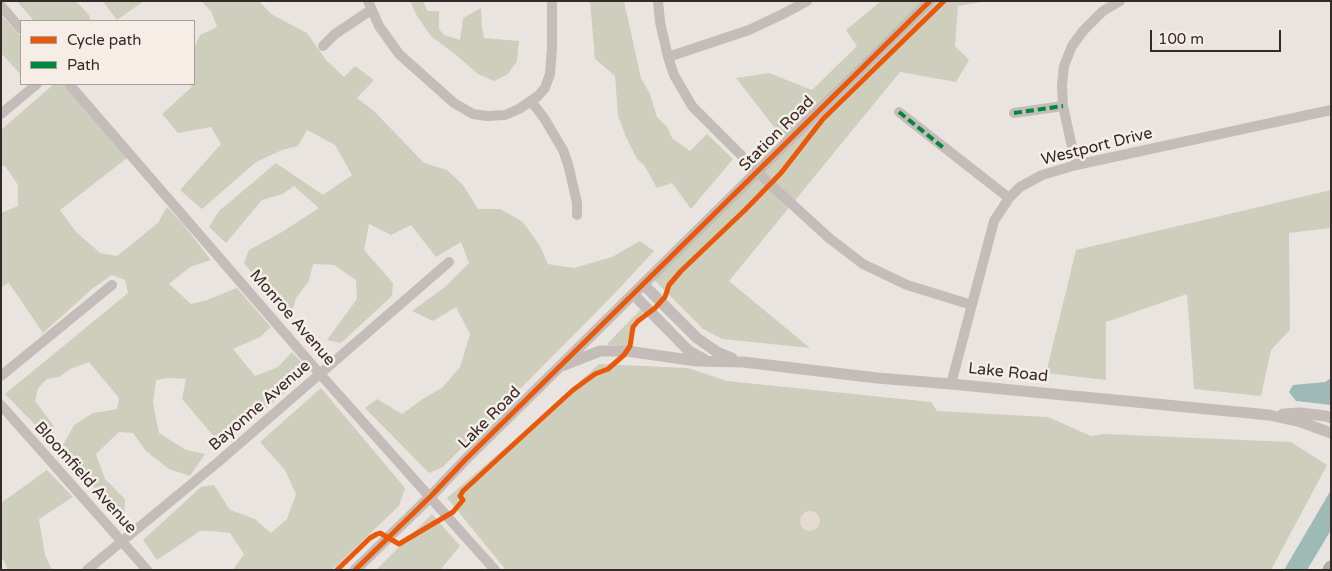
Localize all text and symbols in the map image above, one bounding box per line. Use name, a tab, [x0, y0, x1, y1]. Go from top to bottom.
legend	[20, 20, 195, 85]
scale bar	[1152, 20, 1283, 52]
text: 100 m	[1158, 30, 1204, 48]
text: Cycle path	[67, 31, 141, 49]
text: Path	[67, 56, 100, 74]
street label: Station Road	[735, 92, 819, 176]
street label: Westport Drive	[1039, 124, 1155, 170]
street label: Monroe Avenue	[245, 266, 339, 370]
street label: Bayonne Avenue	[205, 357, 315, 455]
street label: Lake Road	[967, 359, 1049, 387]
street label: Lake Road	[455, 383, 525, 453]
street label: Bloomfield Avenue	[30, 418, 140, 538]

